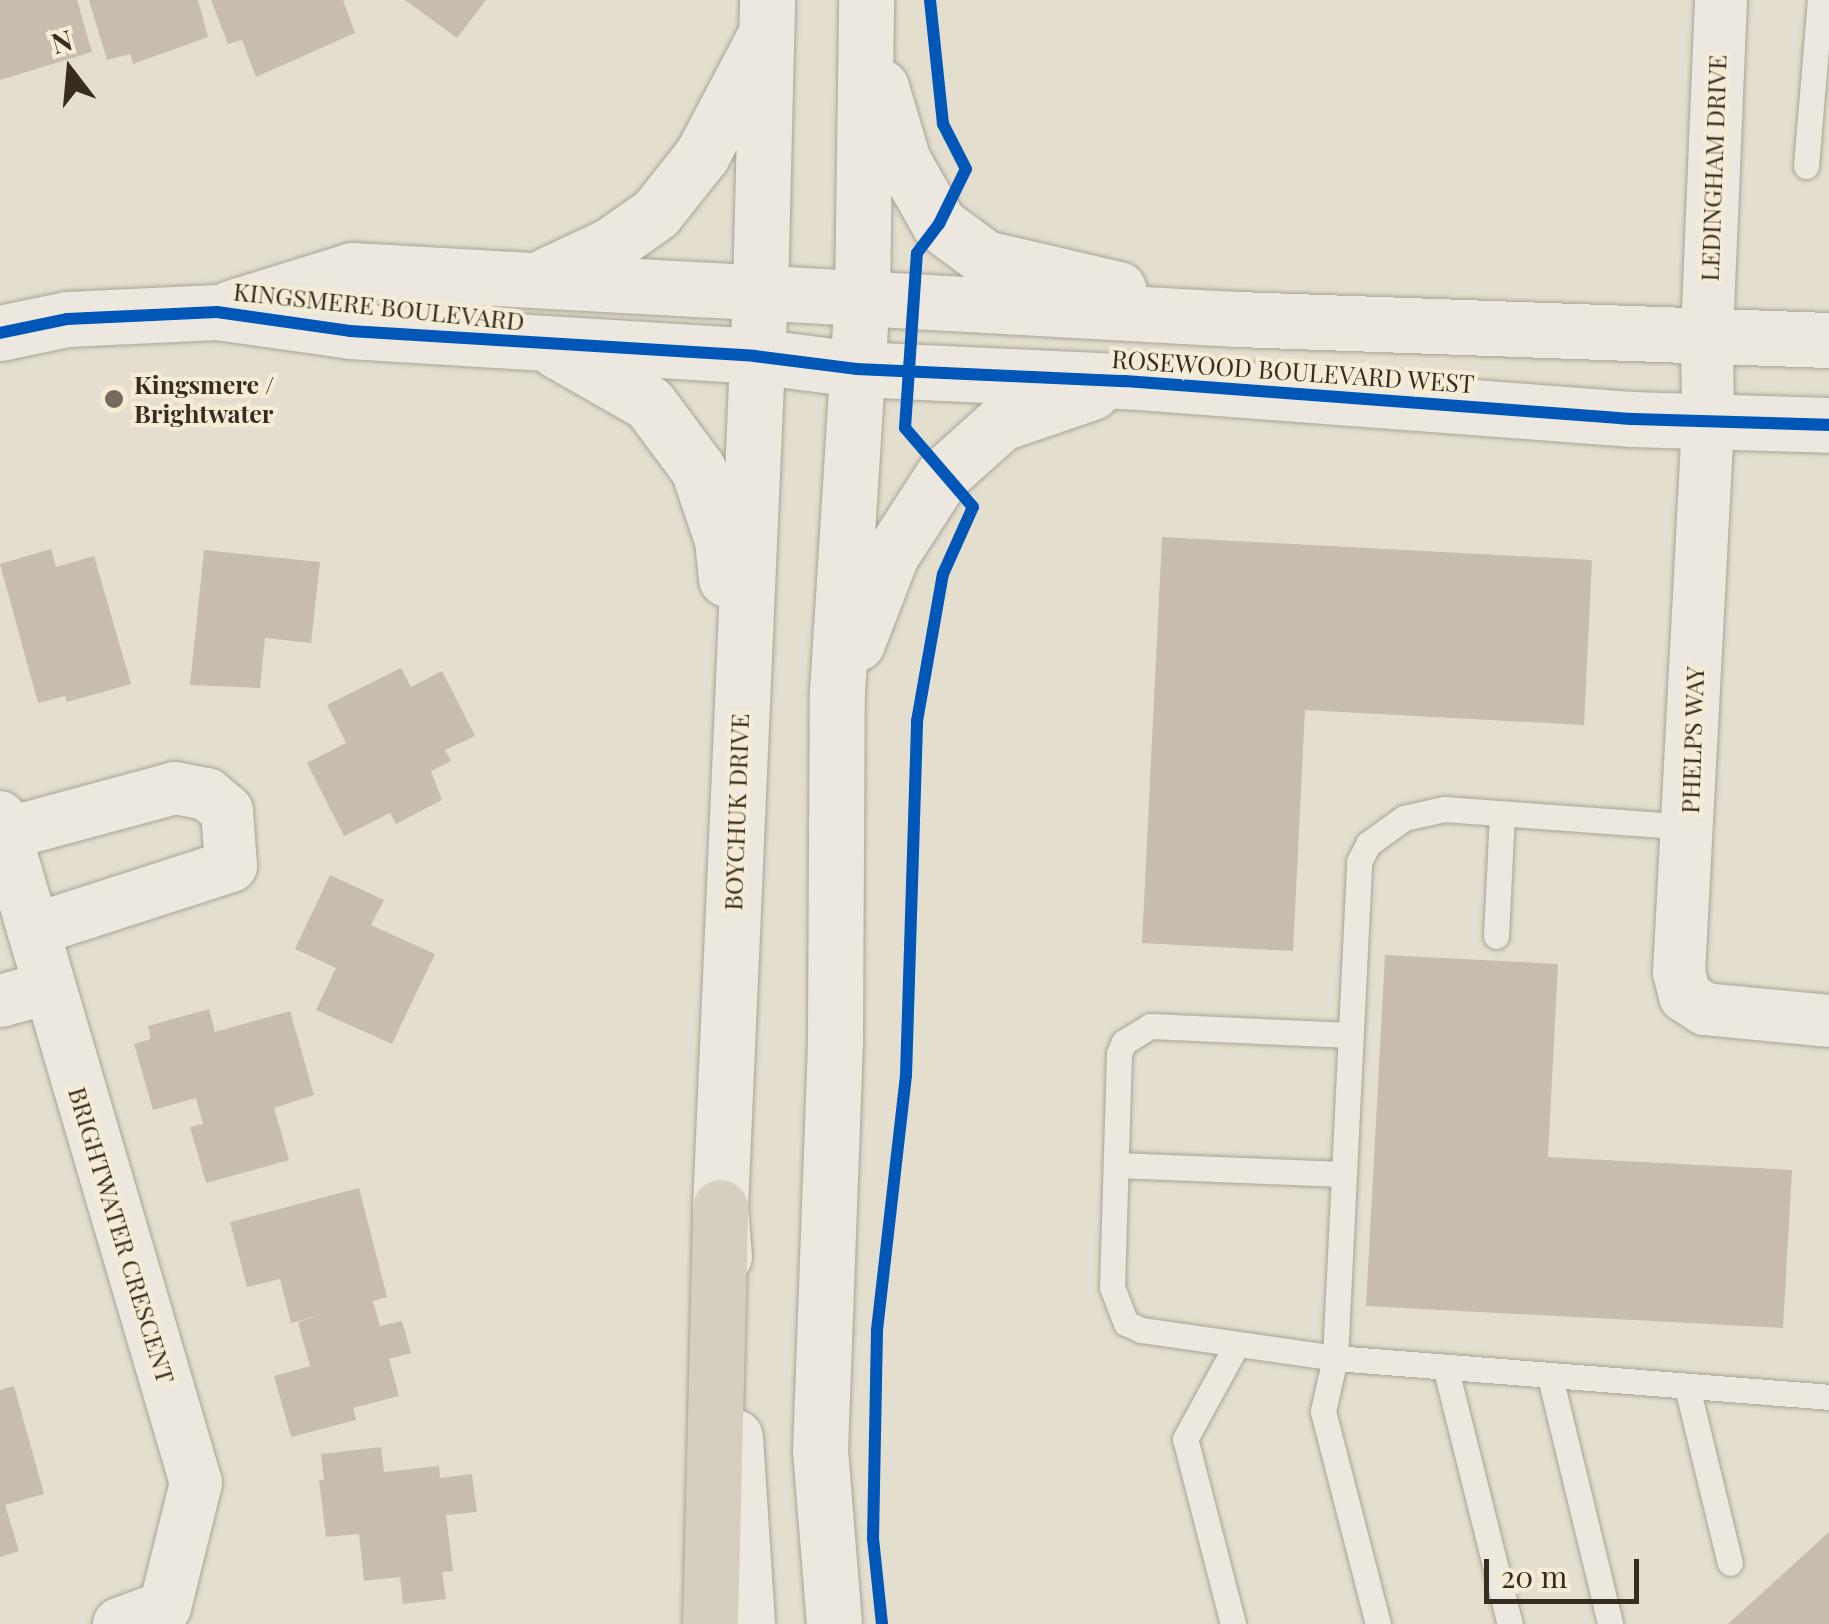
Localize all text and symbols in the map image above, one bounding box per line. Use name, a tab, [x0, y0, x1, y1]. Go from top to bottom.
north arrow	[20, 20, 120, 120]
text: N	[47, 20, 76, 61]
street label: LEDINGHAM DRIVE	[1694, 54, 1732, 282]
street label: KINGSMERE BOULEVARD	[232, 276, 526, 336]
street label: ROSEWOOD BOULEVARD WEST	[1110, 343, 1476, 399]
place label: Kingsmere / Brightwater	[134, 370, 274, 429]
marker: Kingsmere / Brightwater	[103, 388, 125, 410]
street label: PHELPS WAY	[1674, 665, 1710, 815]
street label: BOYCHUK DRIVE	[718, 713, 754, 911]
street label: BRIGHTWATER CRESCENT	[63, 1083, 181, 1387]
scale bar	[1489, 1539, 1644, 1601]
text: 20 m	[1501, 1556, 1567, 1596]

